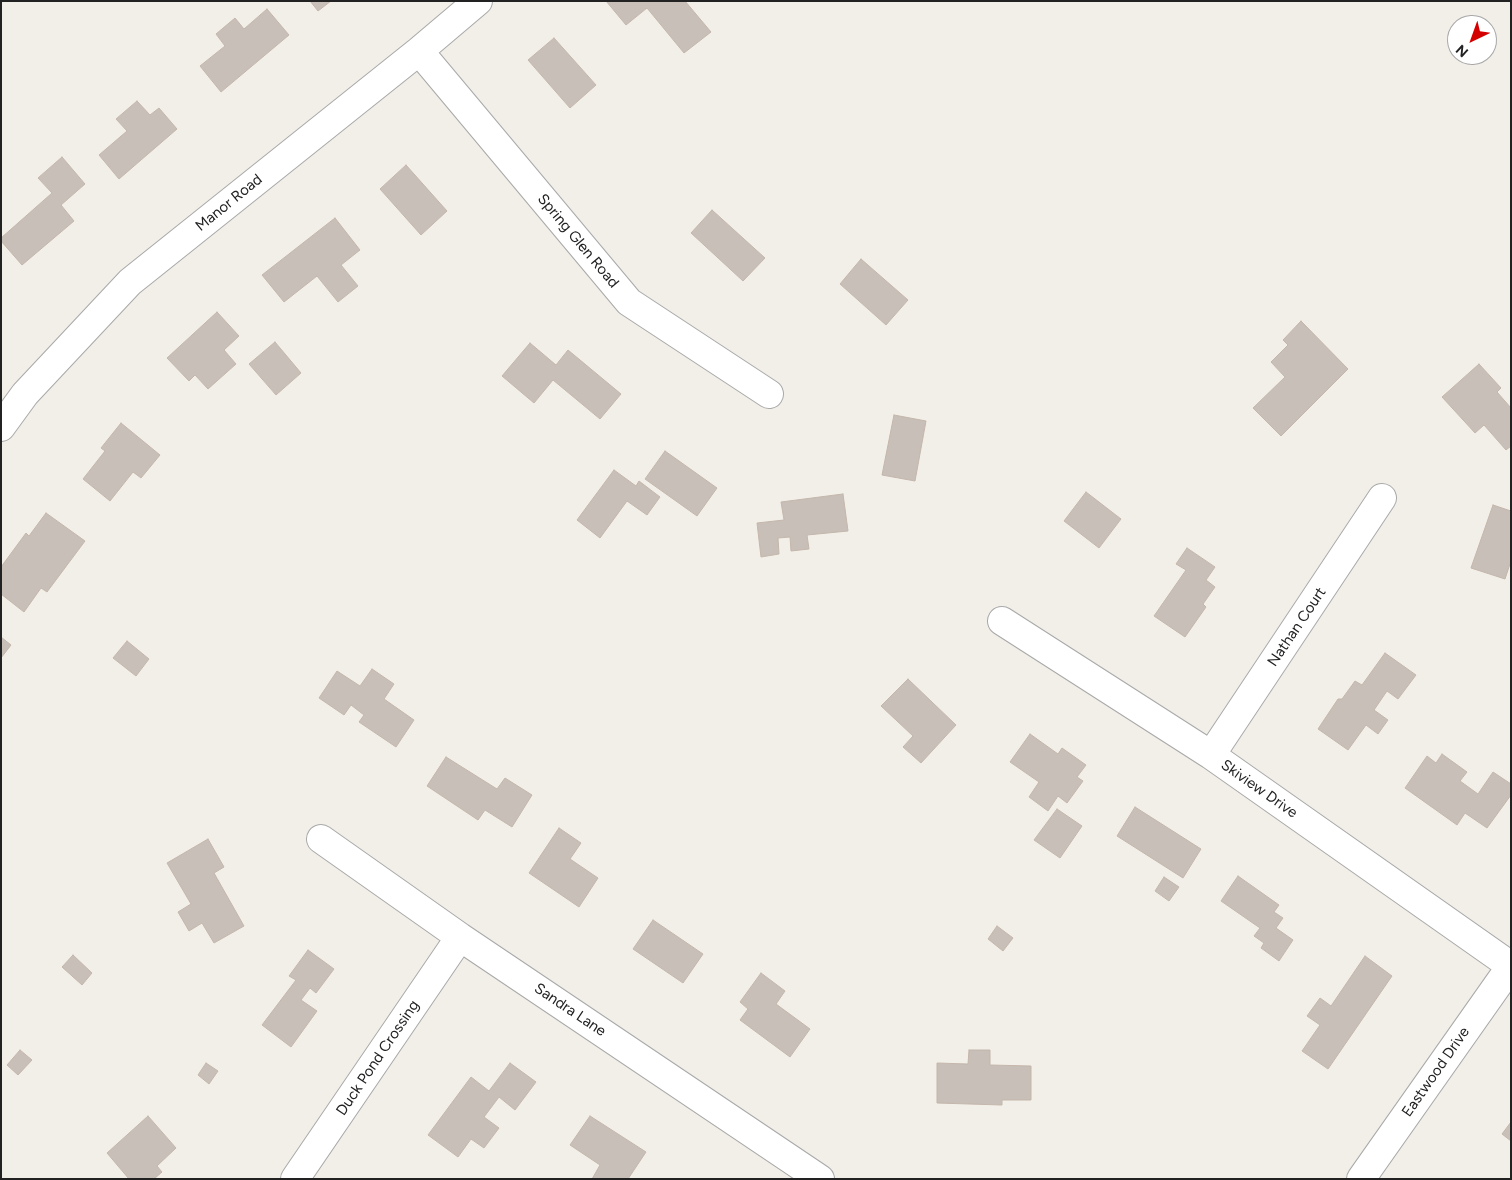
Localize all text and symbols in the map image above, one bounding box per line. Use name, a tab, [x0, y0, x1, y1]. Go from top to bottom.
north arrow	[1447, 15, 1497, 65]
text: N	[1453, 41, 1472, 61]
street label: Manor Road	[192, 171, 266, 235]
street label: Spring Glen Road	[534, 190, 622, 292]
street label: Nathan Court	[1264, 584, 1330, 670]
street label: Skiview Drive	[1217, 756, 1301, 822]
street label: Sandra Lane	[531, 979, 609, 1041]
street label: Duck Pond Crossing	[333, 997, 423, 1119]
street label: Eastwood Drive	[1398, 1024, 1474, 1120]

